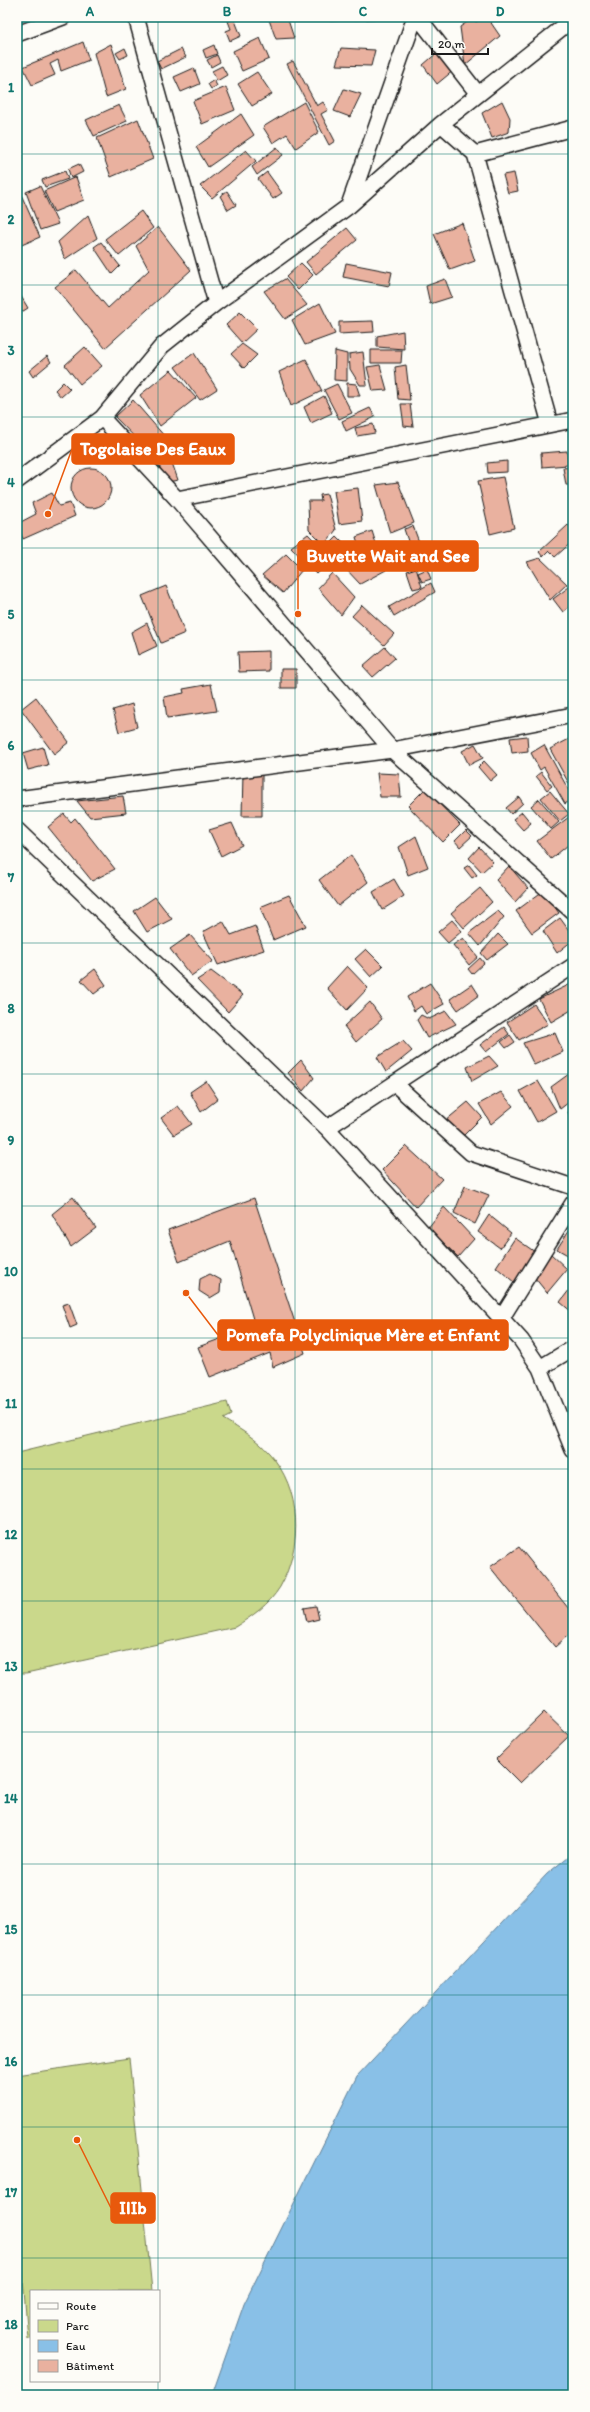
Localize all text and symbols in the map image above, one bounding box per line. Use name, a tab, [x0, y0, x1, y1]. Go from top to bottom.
text: A	[85, 4, 95, 19]
text: B	[223, 4, 232, 19]
text: C	[359, 4, 368, 19]
text: D	[496, 4, 505, 19]
scale bar	[432, 30, 488, 56]
text: 20 m	[438, 37, 465, 51]
text: 1	[8, 80, 14, 95]
text: 2	[8, 212, 15, 227]
text: 3	[7, 343, 15, 358]
callout: Togolaise Des Eaux	[72, 434, 234, 464]
text: Togolaise Des Eaux	[79, 438, 226, 460]
text: 4	[7, 475, 15, 490]
callout: Buvette Wait and See	[298, 541, 478, 571]
text: Buvette Wait and See	[306, 545, 470, 567]
text: 5	[8, 607, 15, 622]
text: 6	[8, 738, 15, 753]
text: 7	[7, 870, 15, 885]
text: 8	[7, 1001, 15, 1016]
text: 9	[8, 1133, 15, 1148]
text: 10	[4, 1264, 18, 1279]
callout: Pomefa Polyclinique Mère et Enfant	[218, 1320, 508, 1350]
text: Pomefa Polyclinique Mère et Enfant	[226, 1324, 500, 1346]
text: 11	[5, 1396, 17, 1411]
text: 12	[5, 1527, 18, 1542]
text: 13	[4, 1659, 18, 1674]
text: 14	[4, 1791, 18, 1806]
text: 15	[5, 1922, 18, 1937]
text: 16	[5, 2054, 18, 2069]
text: 17	[5, 2185, 18, 2200]
callout: IIIb	[111, 2193, 155, 2223]
text: IIIb	[119, 2197, 147, 2219]
legend	[30, 2290, 160, 2382]
text: Route	[66, 2299, 96, 2313]
text: 18	[4, 2317, 18, 2332]
text: Parc	[66, 2319, 89, 2333]
text: Eau	[66, 2339, 86, 2353]
text: Bâtiment	[66, 2359, 115, 2373]

